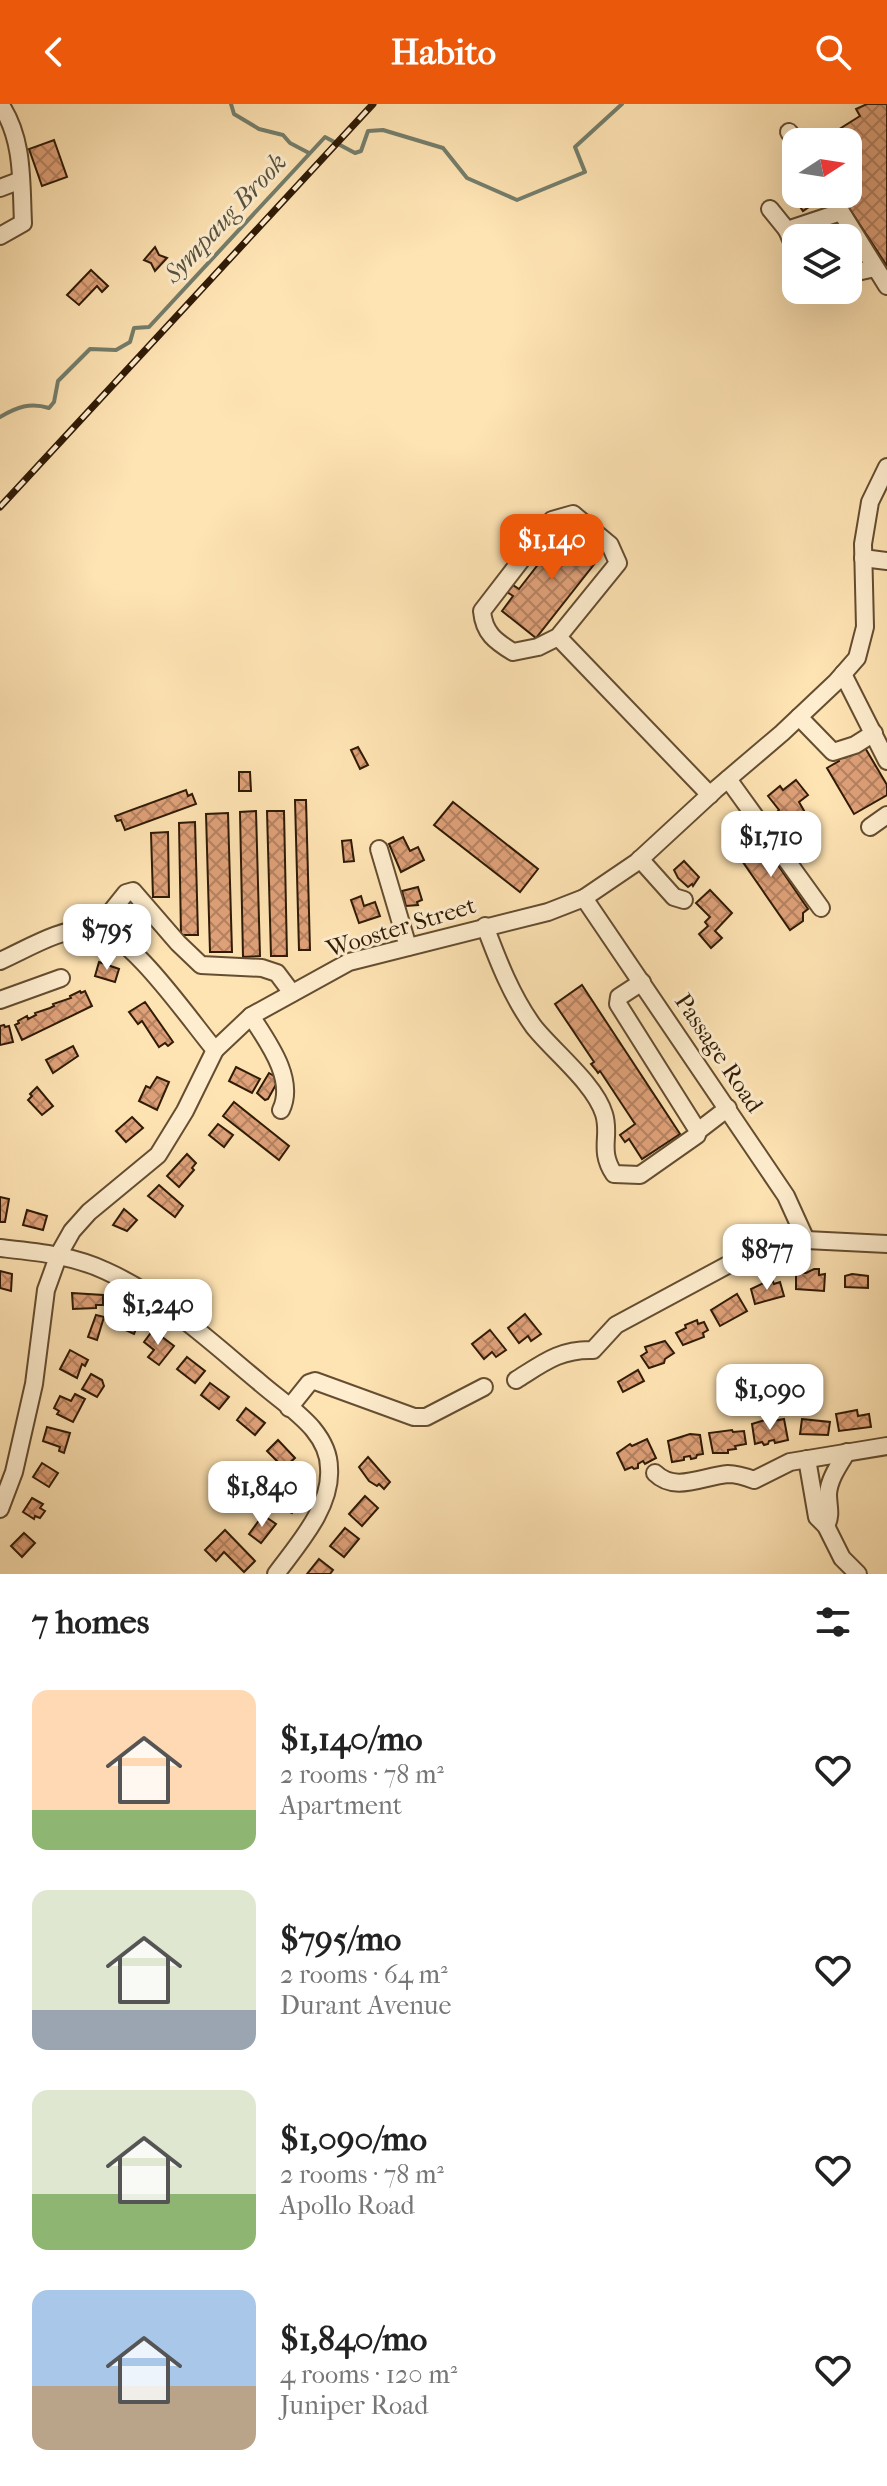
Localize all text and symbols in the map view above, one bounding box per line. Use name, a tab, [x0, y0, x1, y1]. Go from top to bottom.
icon: back	[32, 30, 76, 74]
icon: search	[811, 30, 855, 74]
text: Habito	[391, 31, 496, 73]
north arrow	[782, 128, 862, 208]
map controls	[782, 128, 862, 304]
water label: Sympaug Brook	[156, 147, 293, 290]
button: layers	[782, 224, 862, 304]
pin: $1,140	[487, 514, 617, 582]
text: $1,140	[518, 524, 586, 555]
pin: $1,710	[706, 811, 836, 879]
text: $1,710	[739, 821, 803, 852]
street label: Wooster Street	[322, 891, 479, 963]
pin: $795	[60, 904, 154, 972]
text: $795	[81, 914, 133, 945]
street label: Passage Road	[669, 988, 770, 1119]
pin: $877	[720, 1224, 814, 1292]
text: $877	[741, 1234, 793, 1265]
pin: $1,240	[93, 1279, 223, 1347]
text: $1,240	[122, 1289, 194, 1320]
pin: $1,090	[705, 1364, 835, 1432]
text: $1,090	[734, 1374, 806, 1405]
pin: $1,840	[197, 1461, 327, 1529]
text: $1,840	[226, 1471, 298, 1502]
icon: filters	[811, 1600, 855, 1644]
text: 7 homes	[32, 1602, 149, 1642]
text: $1,140/mo	[280, 1719, 423, 1759]
icon: home	[96, 1722, 192, 1818]
icon: heart	[811, 1748, 855, 1792]
text: 2 rooms · 78 m²	[280, 1759, 444, 1790]
text: Apartment	[280, 1790, 402, 1821]
text: $795/mo	[280, 1919, 401, 1959]
icon: home	[96, 1922, 192, 2018]
icon: heart	[811, 1948, 855, 1992]
text: 2 rooms · 64 m²	[280, 1959, 448, 1990]
text: Durant Avenue	[280, 1990, 451, 2021]
text: $1,090/mo	[280, 2119, 427, 2159]
icon: home	[96, 2122, 192, 2218]
icon: heart	[811, 2148, 855, 2192]
text: 2 rooms · 78 m²	[280, 2159, 444, 2190]
text: Apollo Road	[280, 2190, 415, 2221]
text: $1,840/mo	[280, 2319, 427, 2359]
icon: home	[96, 2322, 192, 2418]
icon: heart	[811, 2348, 855, 2392]
text: 4 rooms · 120 m²	[280, 2359, 457, 2390]
text: Juniper Road	[280, 2390, 428, 2421]

